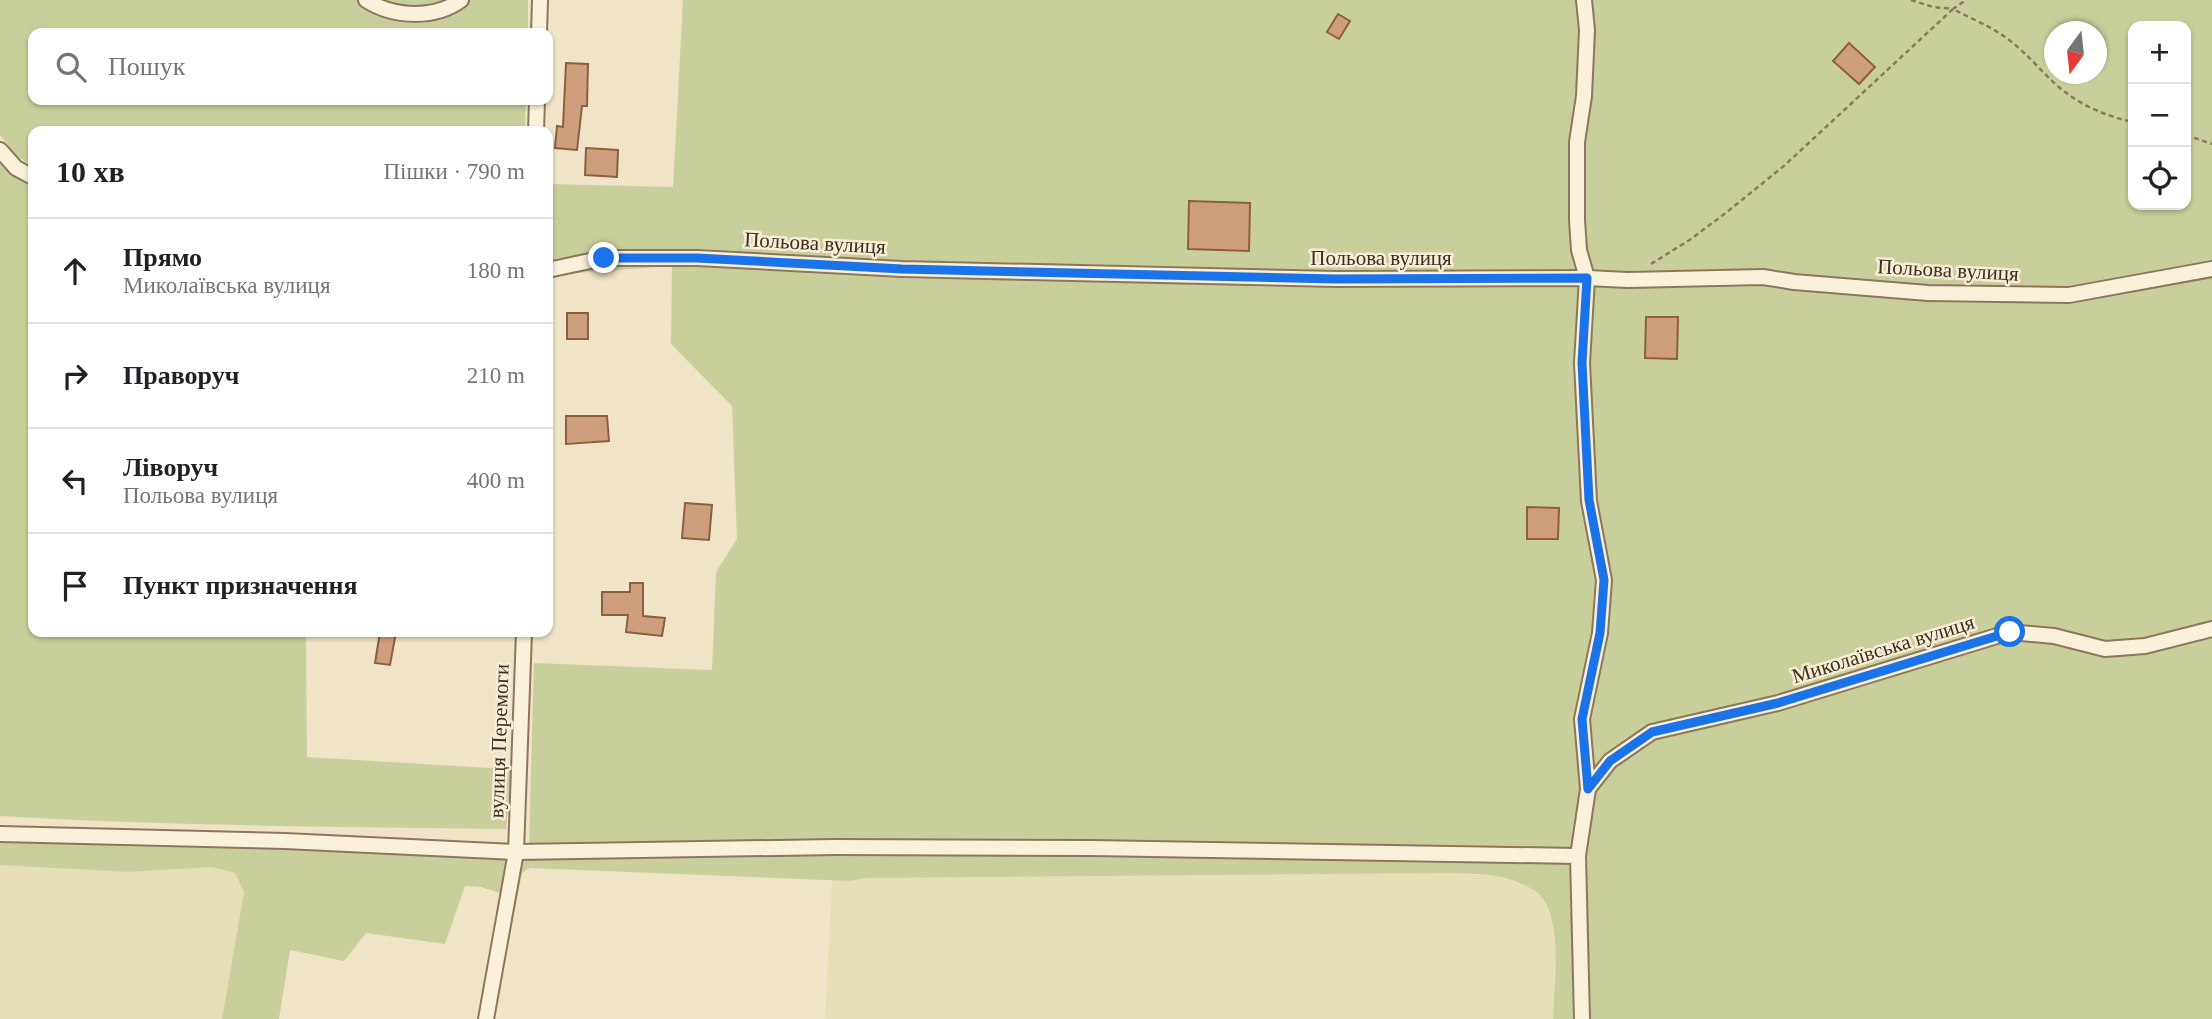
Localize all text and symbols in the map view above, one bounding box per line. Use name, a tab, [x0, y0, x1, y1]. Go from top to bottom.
north arrow	[2044, 21, 2107, 84]
map controls	[2128, 21, 2191, 210]
button: +	[2128, 21, 2191, 84]
search box	[28, 28, 553, 105]
icon: search	[52, 48, 90, 86]
text: Пошук	[108, 52, 185, 81]
button: −	[2128, 84, 2191, 147]
button: locate	[2128, 147, 2191, 210]
text: 10 хв	[56, 155, 125, 188]
text: Пішки · 790 m	[384, 159, 525, 184]
street label: Польова вулиця	[744, 227, 887, 259]
route end	[588, 242, 619, 273]
text: Прямо	[123, 243, 202, 272]
street label: Польова вулиця	[1310, 246, 1452, 270]
icon: ahead	[56, 252, 94, 290]
street label: Польова вулиця	[1877, 254, 2020, 286]
text: 180 m	[467, 258, 525, 283]
text: Миколаївська вулиця	[123, 273, 330, 298]
icon: right	[56, 357, 94, 395]
text: Праворуч	[123, 361, 239, 390]
text: 210 m	[467, 363, 525, 388]
text: Ліворуч	[123, 453, 218, 482]
icon: left	[56, 462, 94, 500]
text: 400 m	[467, 468, 525, 493]
text: Польова вулиця	[123, 483, 278, 508]
icon: arrive	[56, 567, 94, 605]
text: Пункт призначення	[123, 571, 358, 600]
street label: Миколаївська вулиця	[1789, 610, 1977, 688]
route start	[1994, 616, 2025, 647]
street label: вулиця Перемоги	[484, 663, 514, 819]

